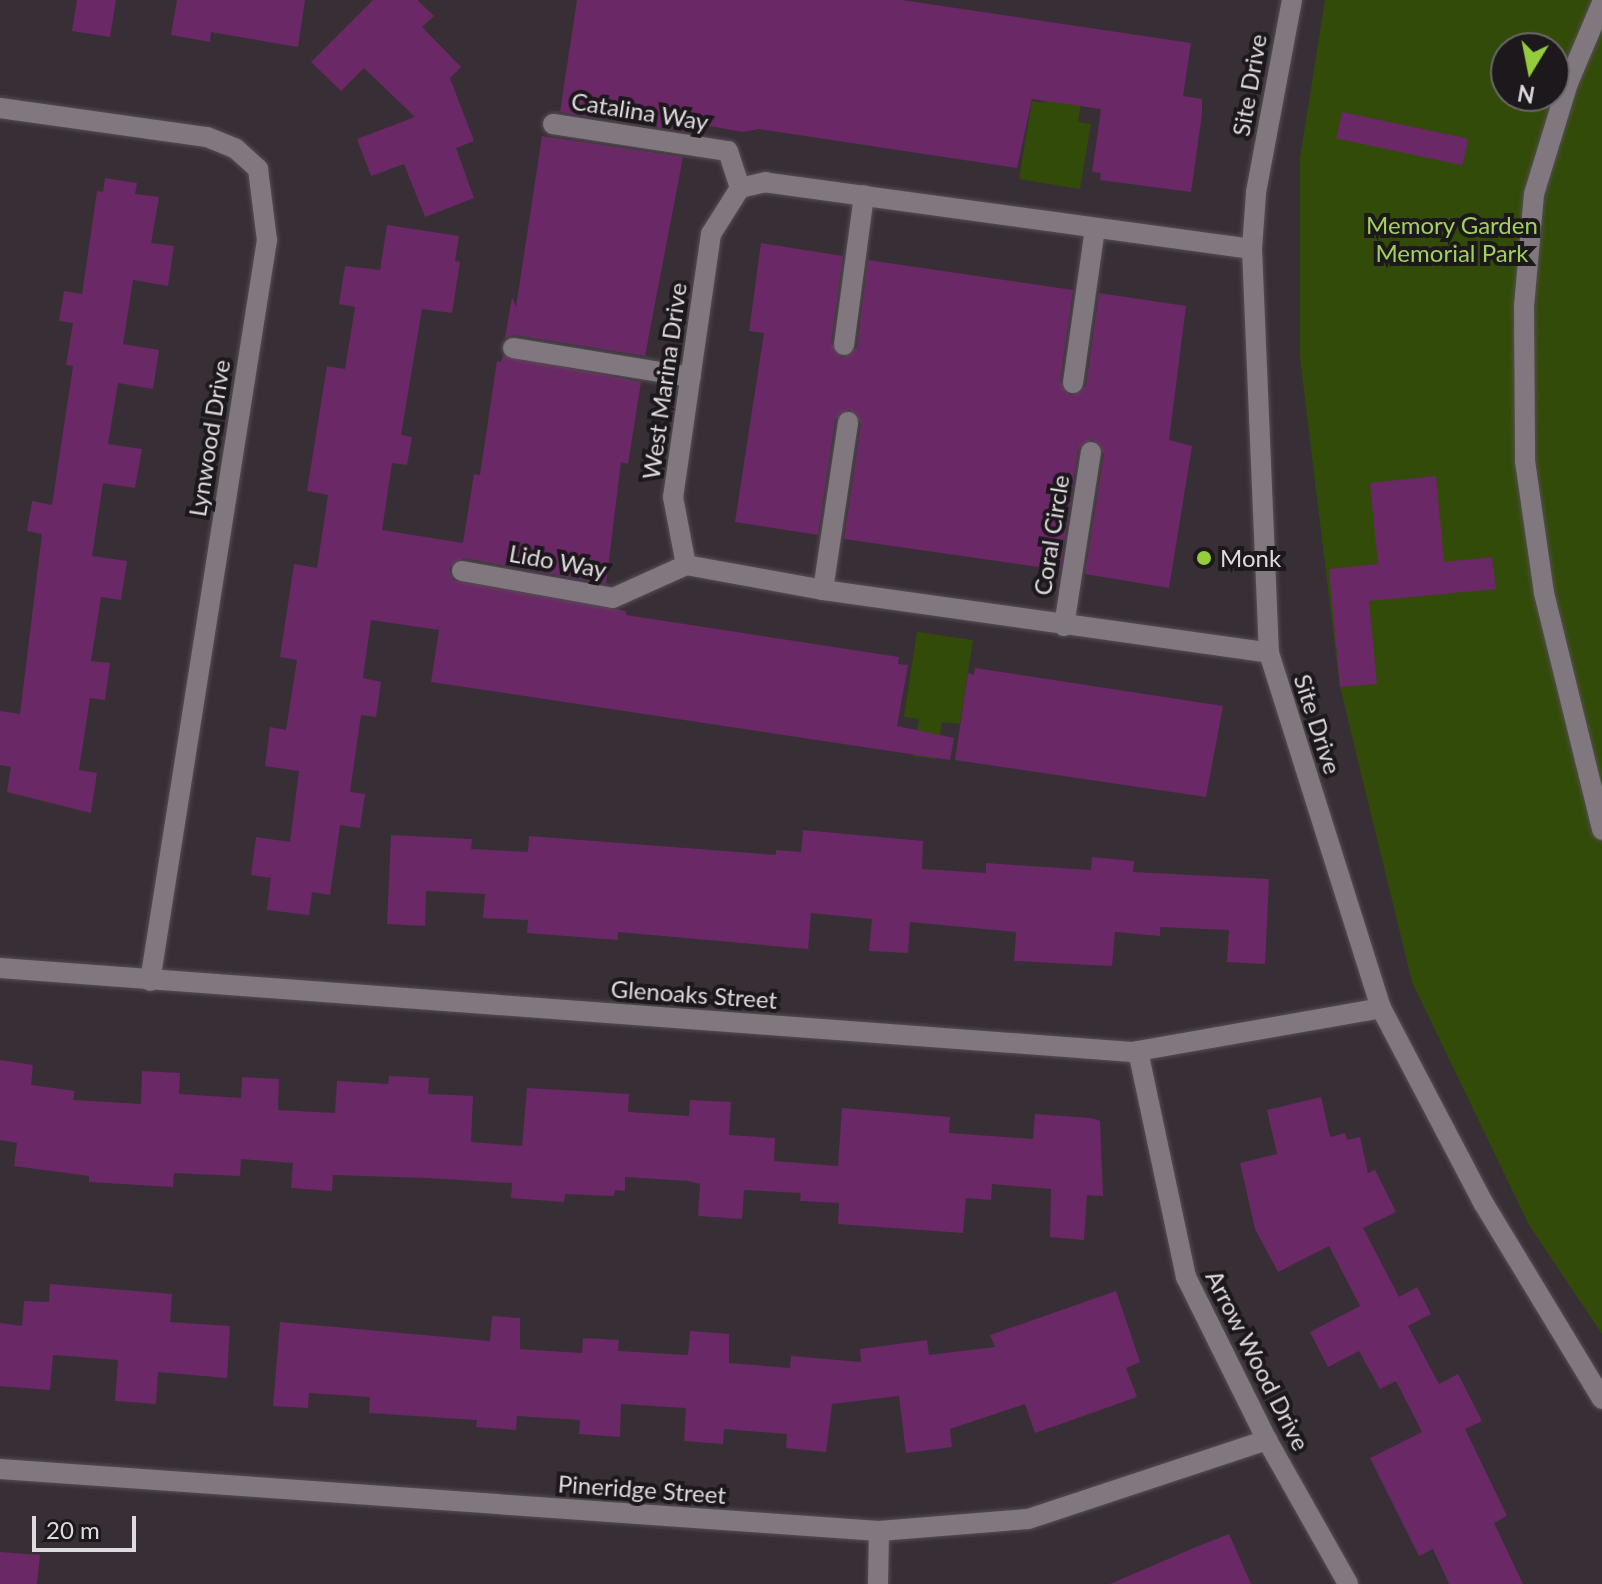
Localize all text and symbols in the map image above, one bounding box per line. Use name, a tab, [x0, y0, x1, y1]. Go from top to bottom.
street label: Site Drive	[1226, 32, 1272, 138]
north arrow	[1490, 32, 1570, 112]
text: N	[1515, 79, 1537, 109]
street label: Catalina Way	[569, 86, 711, 136]
park label: Memory Garden Memorial Park	[1366, 211, 1538, 267]
street label: West Marina Drive	[636, 281, 692, 481]
street label: Lynwood Drive	[182, 357, 236, 519]
street label: Coral Circle	[1027, 473, 1075, 597]
street label: Lido Way	[507, 538, 609, 584]
place label: Monk	[1220, 544, 1281, 572]
marker: Monk	[1195, 549, 1213, 567]
street label: Site Drive	[1288, 670, 1348, 778]
street label: Glenoaks Street	[610, 974, 778, 1014]
street label: Arrow Wood Drive	[1200, 1265, 1316, 1455]
street label: Pineridge Street	[557, 1469, 727, 1509]
scale bar	[36, 1500, 140, 1550]
text: 20 m	[46, 1515, 100, 1544]

